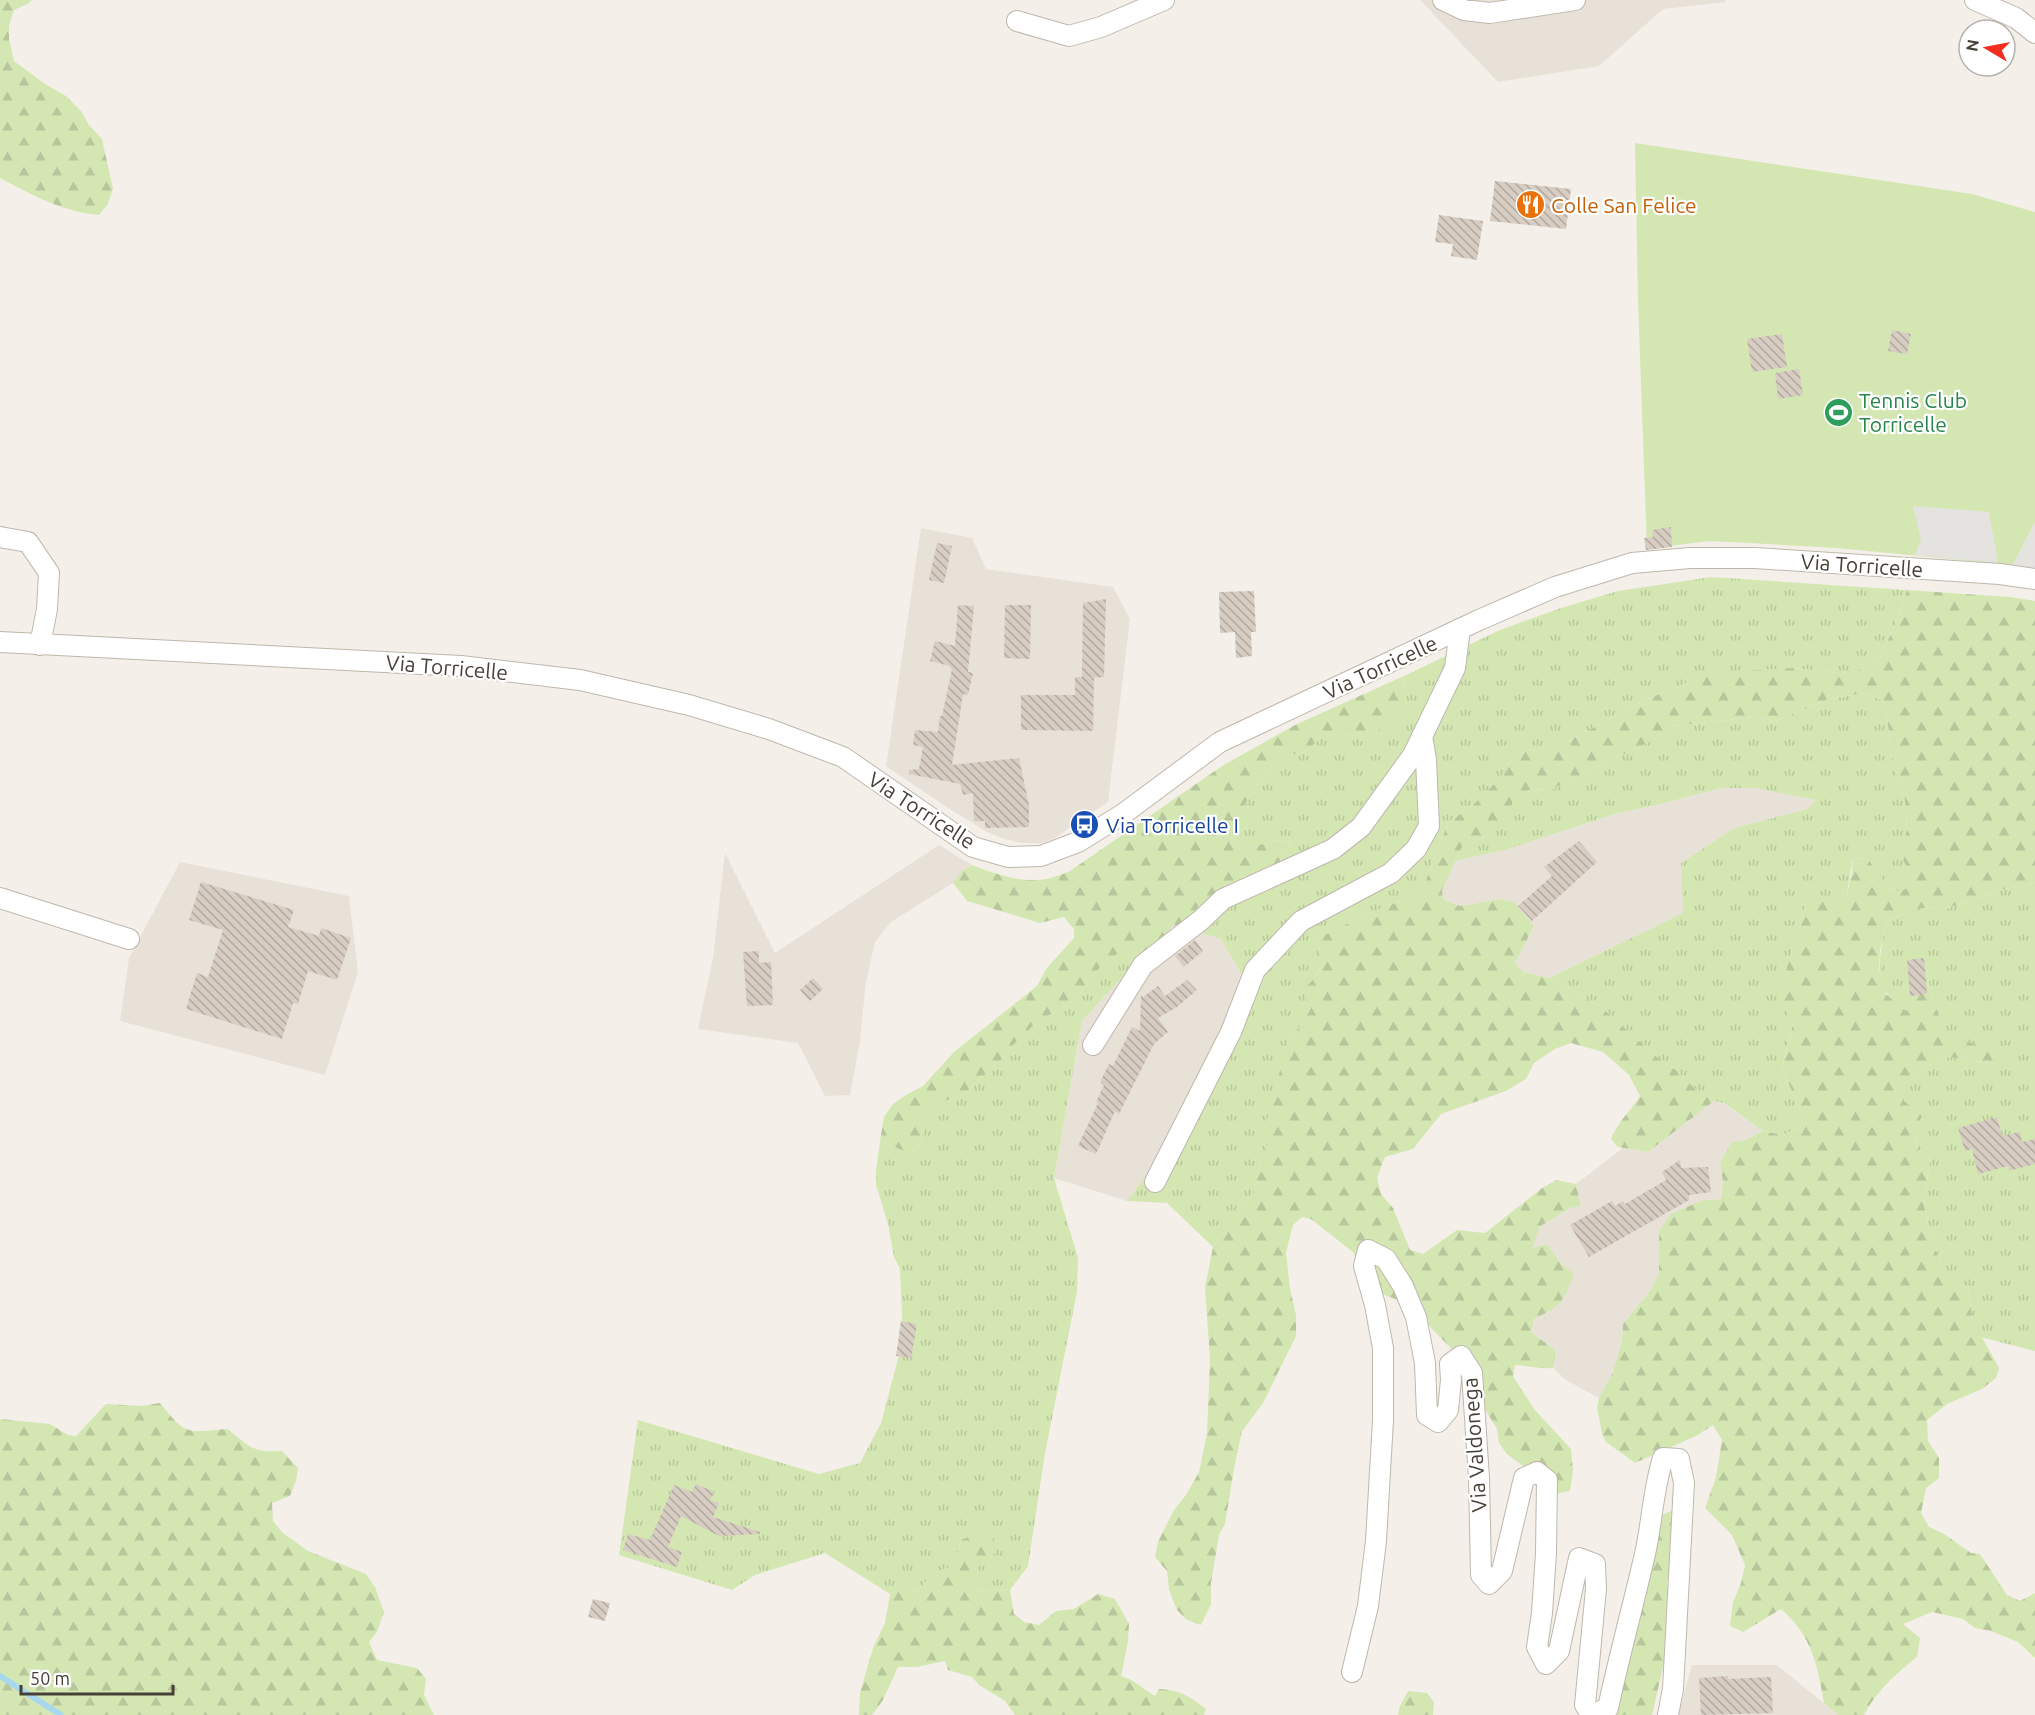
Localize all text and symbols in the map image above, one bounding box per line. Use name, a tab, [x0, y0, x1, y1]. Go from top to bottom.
north arrow	[1957, 18, 2017, 78]
text: N	[1962, 38, 1982, 53]
restaurant icon: Colle San Felice	[1514, 189, 1546, 221]
place label: Colle San Felice	[1551, 193, 1697, 217]
place label: Tennis Club Torricelle	[1859, 388, 1967, 436]
sports icon: Tennis Club Torricelle	[1822, 396, 1854, 428]
street label: Via Torricelle	[1800, 549, 1924, 581]
street label: Via Torricelle	[1319, 630, 1441, 704]
street label: Via Torricelle	[385, 650, 509, 684]
street label: Via Torricelle	[864, 767, 980, 853]
bus stop icon: Via Torricelle I	[1069, 809, 1101, 841]
place label: Via Torricelle I	[1106, 813, 1239, 837]
street label: Via Valdonega	[1457, 1377, 1491, 1513]
scale bar	[21, 1658, 172, 1696]
text: 50 m	[30, 1668, 70, 1688]

